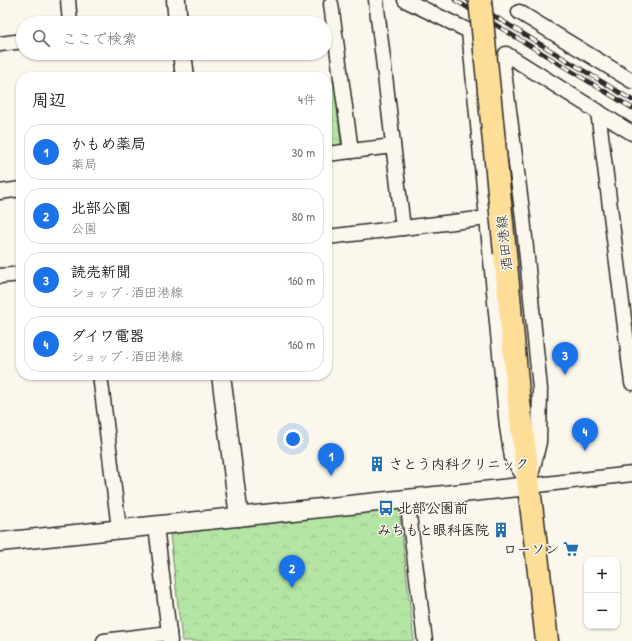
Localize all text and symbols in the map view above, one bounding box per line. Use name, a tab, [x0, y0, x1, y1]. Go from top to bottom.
search box	[16, 16, 332, 60]
icon: search	[30, 27, 52, 49]
text: ここで検索	[62, 28, 137, 49]
text: 周辺	[32, 88, 66, 111]
text: 4件	[298, 90, 316, 108]
text: かもめ薬局	[71, 133, 146, 154]
text: 1	[44, 143, 48, 161]
text: 30 m	[292, 143, 315, 161]
text: 薬局	[71, 155, 97, 173]
text: 北部公園	[71, 197, 131, 218]
text: 2	[43, 207, 49, 225]
text: 80 m	[292, 207, 315, 225]
street label: 酒田港線	[491, 214, 516, 272]
text: 公園	[71, 219, 97, 237]
text: 読売新聞	[71, 261, 131, 282]
text: 3	[43, 271, 49, 289]
text: 160 m	[287, 271, 315, 289]
text: ショップ · 酒田港線	[71, 283, 183, 301]
text: ダイワ電器	[71, 325, 145, 346]
text: 4	[44, 335, 48, 353]
text: 160 m	[287, 335, 315, 353]
pin: 3	[552, 342, 578, 375]
text: ショップ · 酒田港線	[71, 347, 183, 365]
pin: 4	[572, 418, 598, 451]
your location	[283, 429, 303, 449]
pin: 1	[318, 443, 344, 476]
place label: さとう内科クリニック	[389, 454, 529, 473]
building icon: さとう内科クリニック	[368, 455, 386, 473]
place label: 北部公園前	[398, 498, 468, 517]
bus stop icon: 北部公園前	[377, 499, 395, 517]
place label: みちもと眼科医院	[377, 520, 489, 539]
building icon: みちもと眼科医院	[492, 521, 510, 539]
place label: ローソン	[503, 539, 559, 558]
supermarket icon: ローソン	[562, 540, 580, 558]
pin: 2	[279, 555, 305, 588]
map controls	[584, 557, 620, 629]
button: +	[584, 557, 620, 593]
button: −	[584, 593, 620, 629]

